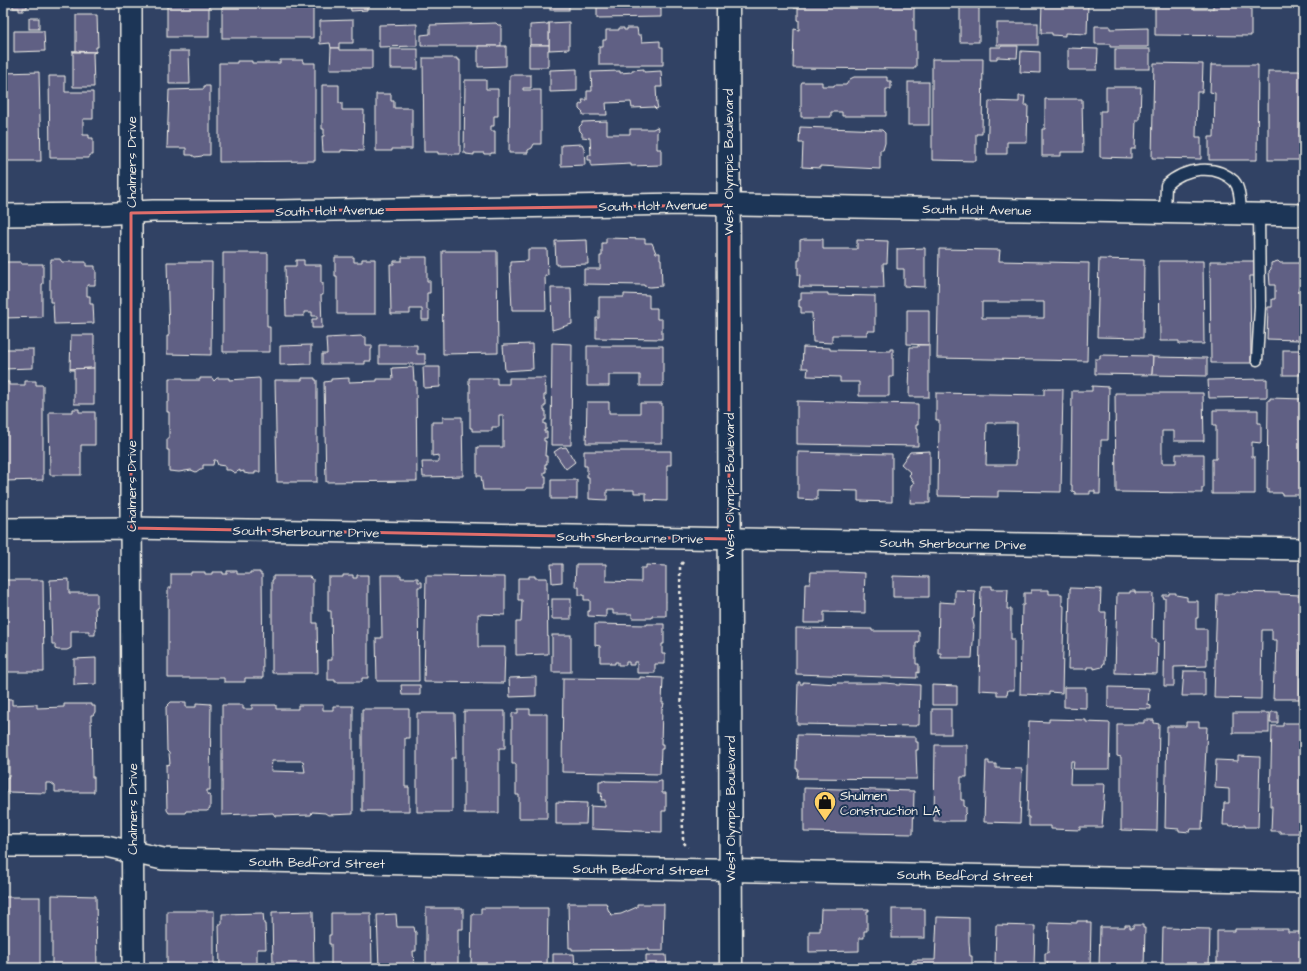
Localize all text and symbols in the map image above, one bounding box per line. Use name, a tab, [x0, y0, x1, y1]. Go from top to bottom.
street label: West Olympic Boulevard	[720, 89, 739, 235]
street label: Chalmers Drive	[123, 116, 141, 208]
street label: South Holt Avenue	[598, 196, 708, 216]
street label: South Holt Avenue	[922, 200, 1032, 220]
street label: South Holt Avenue	[275, 201, 385, 221]
street label: West Olympic Boulevard	[721, 413, 740, 559]
street label: Chalmers Drive	[123, 440, 141, 532]
street label: South Sherbourne Drive	[233, 522, 379, 542]
street label: South Sherbourne Drive	[557, 528, 703, 548]
street label: South Sherbourne Drive	[880, 534, 1026, 554]
street label: West Olympic Boulevard	[722, 736, 741, 882]
street label: Chalmers Drive	[124, 763, 142, 855]
place label: Shulmen Construction LA	[840, 787, 941, 820]
shop icon: Shulmen Construction LA	[812, 789, 838, 822]
street label: South Bedford Street	[249, 853, 386, 873]
street label: South Bedford Street	[573, 860, 710, 880]
street label: South Bedford Street	[897, 866, 1034, 886]

